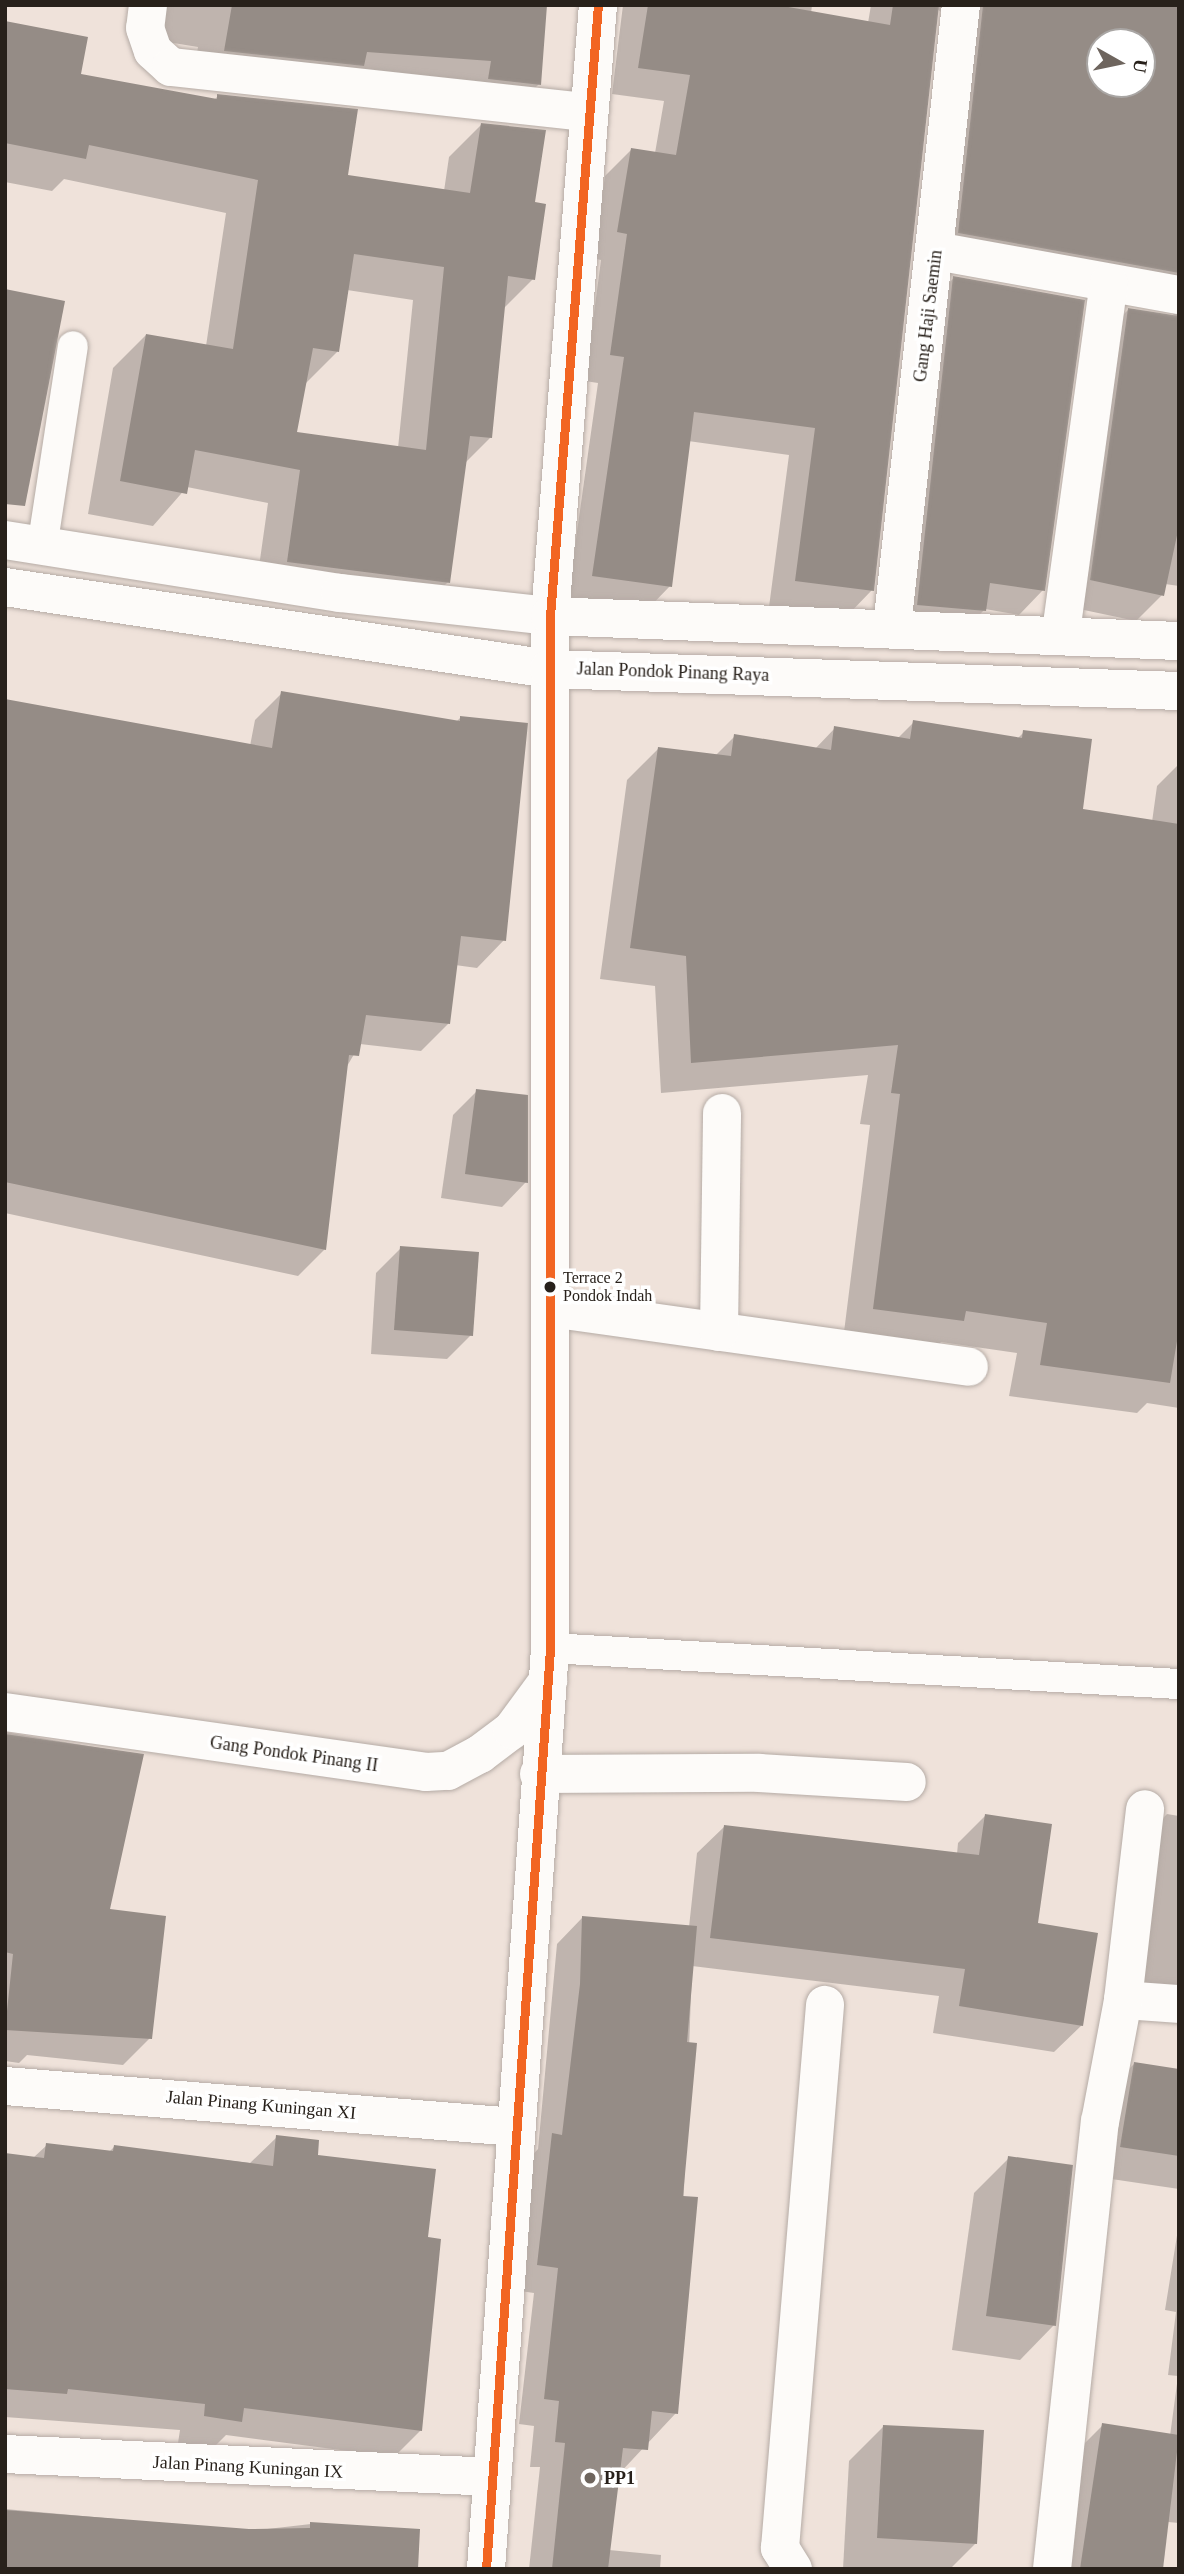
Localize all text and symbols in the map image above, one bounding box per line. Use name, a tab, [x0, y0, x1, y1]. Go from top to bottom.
north arrow	[1086, 28, 1156, 98]
text: U	[1129, 58, 1152, 74]
street label: Gang Haji Saemin	[909, 249, 947, 383]
street label: Jalan Pondok Pinang Raya	[576, 658, 770, 686]
place label: Terrace 2 Pondok Indah	[563, 1268, 652, 1306]
marker: Terrace 2 Pondok Indah	[543, 1280, 557, 1294]
street label: Gang Pondok Pinang II	[209, 1732, 379, 1776]
street label: Jalan Pinang Kuningan XI	[165, 2086, 357, 2124]
street label: Jalan Pinang Kuningan IX	[152, 2451, 344, 2483]
place label: PP1	[604, 2467, 635, 2489]
marker: PP1	[582, 2470, 598, 2486]

